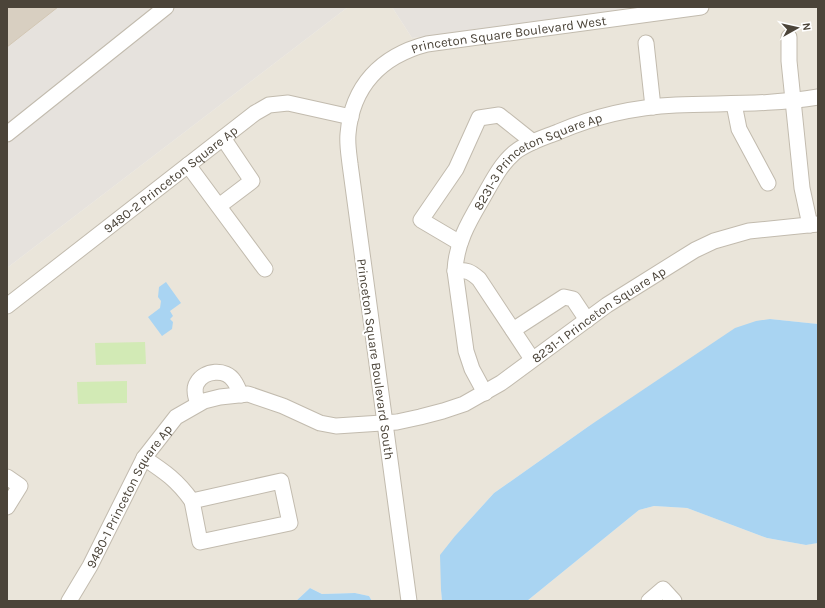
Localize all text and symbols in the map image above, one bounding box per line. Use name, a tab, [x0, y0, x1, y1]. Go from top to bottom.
north arrow	[777, 8, 817, 48]
street label: Princeton Square Boulevard West	[409, 13, 607, 57]
text: N	[799, 22, 813, 31]
street label: 8231-3 Princeton Square Ap	[470, 110, 604, 213]
street label: 9480-2 Princeton Square Ap	[101, 122, 241, 236]
street label: Princeton Square Boulevard South	[353, 258, 397, 461]
street label: 8231-1 Princeton Square Ap	[529, 263, 669, 366]
street label: 9480-1 Princeton Square Ap	[83, 422, 175, 571]

